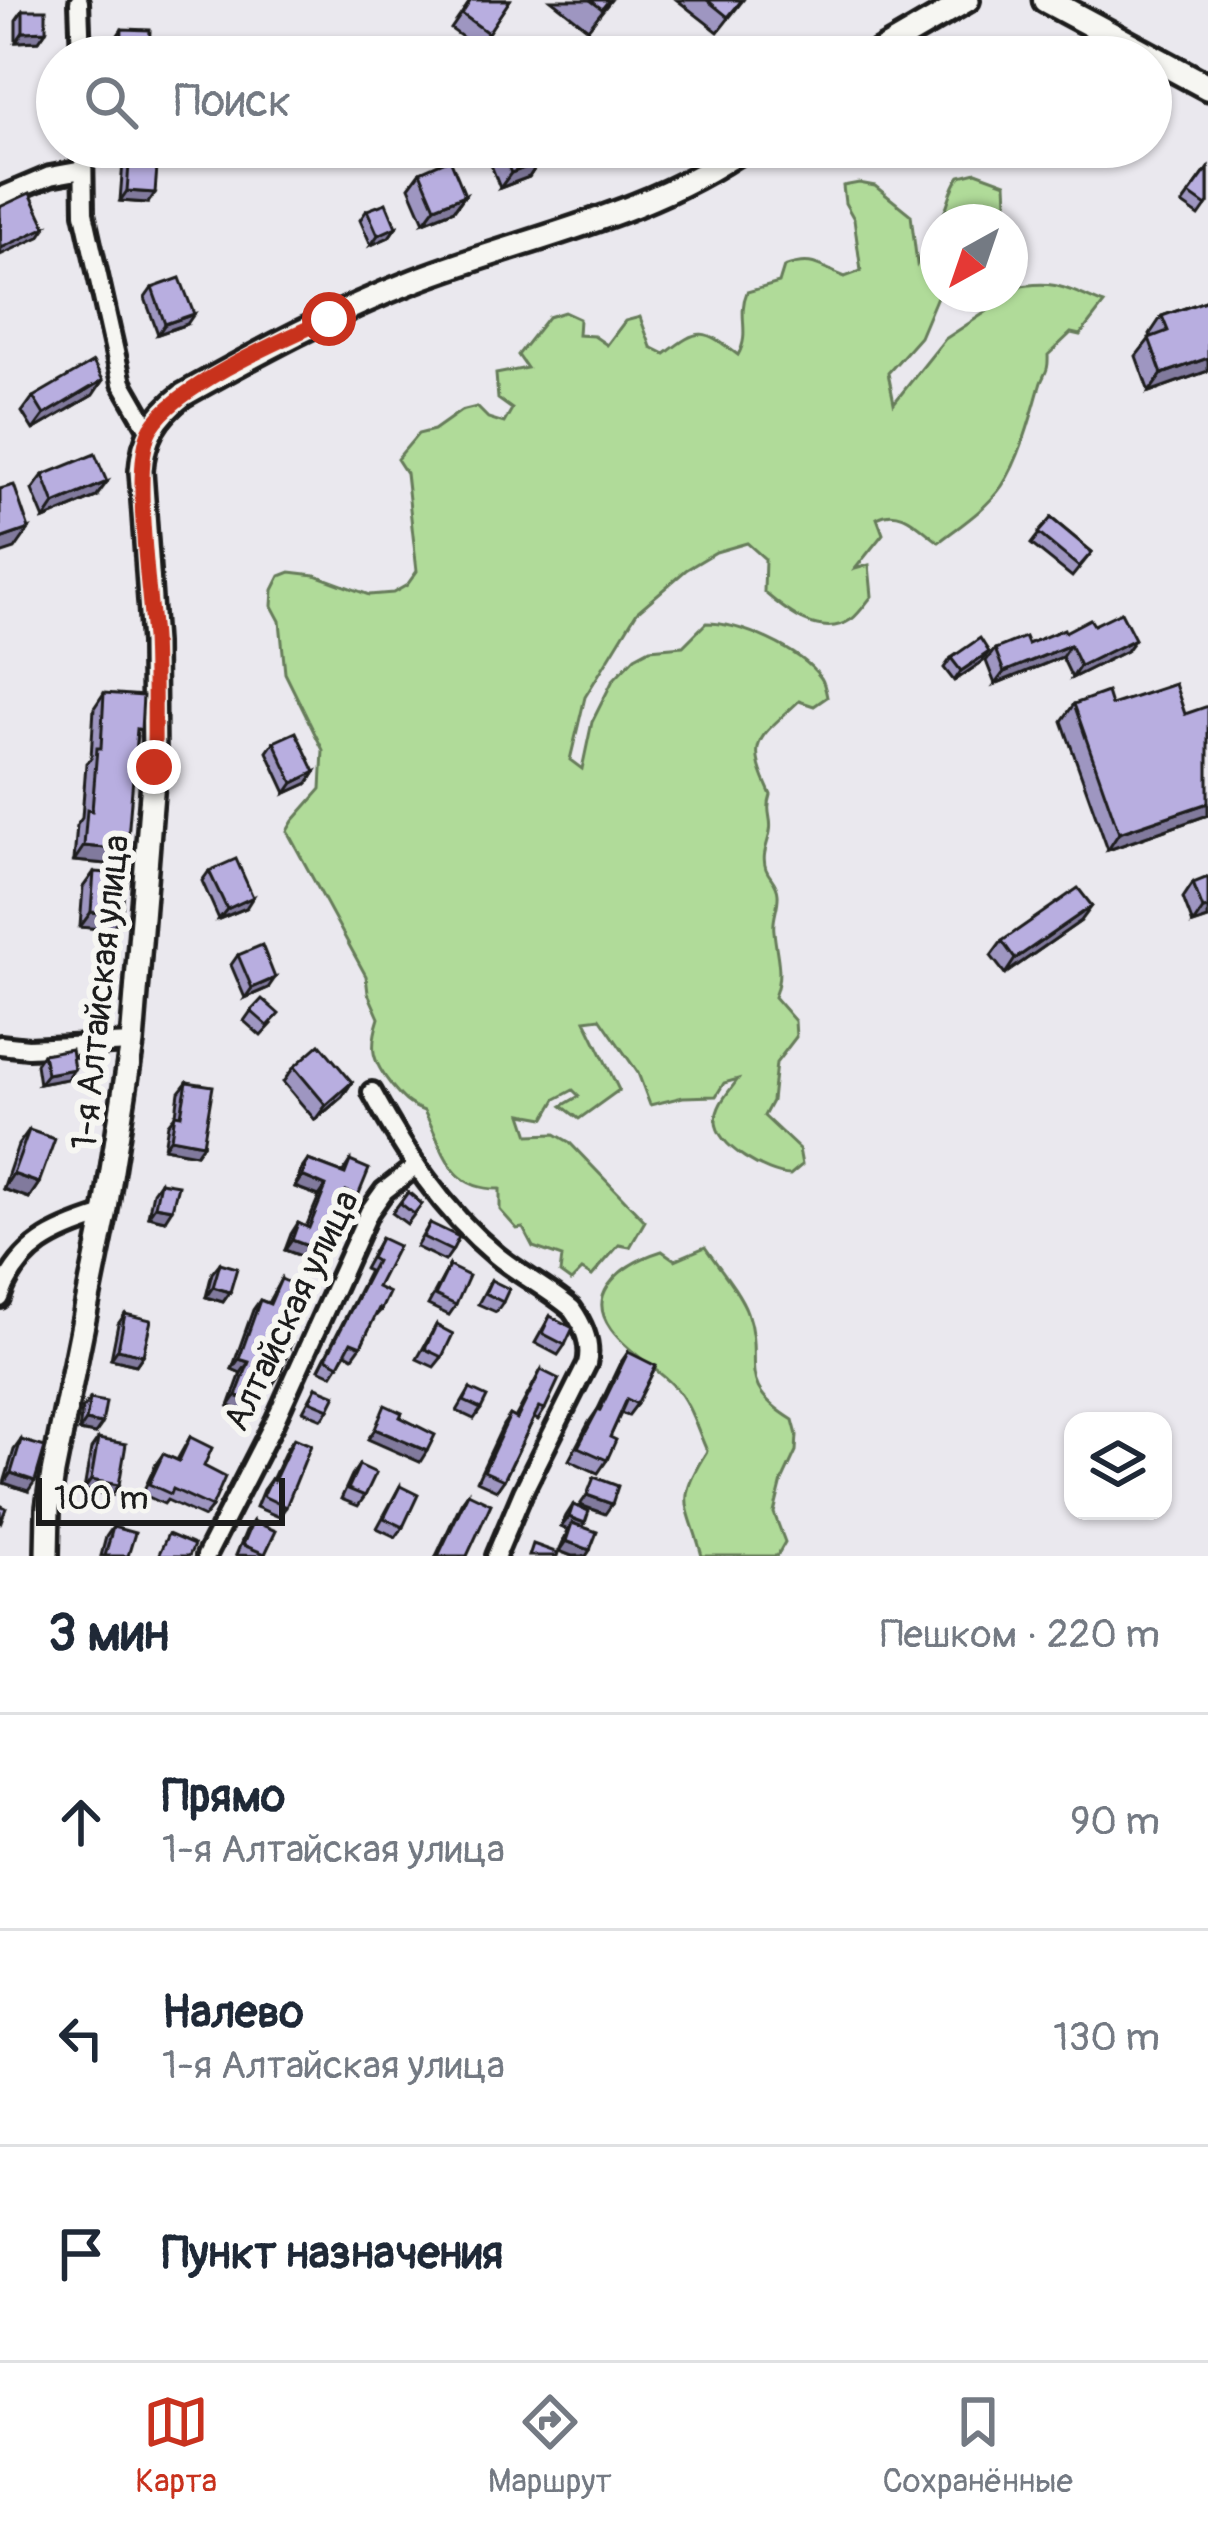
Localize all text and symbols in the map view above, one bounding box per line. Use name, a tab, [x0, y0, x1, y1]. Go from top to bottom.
search box	[36, 36, 1172, 168]
icon: search	[78, 69, 144, 135]
text: Поиск	[174, 74, 291, 130]
north arrow	[920, 204, 1028, 312]
route start	[302, 292, 356, 346]
route end	[127, 740, 181, 794]
street label: 1-я Алтайская улица	[62, 832, 139, 1152]
street label: Алтайская улица	[214, 1183, 369, 1438]
map controls	[1064, 1412, 1172, 1520]
button: layers	[1064, 1412, 1172, 1520]
scale bar	[36, 1472, 285, 1525]
text: 100 m	[54, 1478, 148, 1519]
text: 3 мин	[48, 1602, 169, 1666]
text: Пешком · 220 m	[880, 1610, 1160, 1659]
text: Прямо	[162, 1769, 285, 1825]
icon: ahead	[48, 1789, 114, 1855]
text: 90 m	[1070, 1797, 1160, 1846]
text: 1-я Алтайская улица	[162, 1825, 505, 1874]
text: Налево	[162, 1985, 304, 2041]
icon: left	[48, 2005, 114, 2071]
text: 130 m	[1053, 2013, 1160, 2062]
text: 1-я Алтайская улица	[162, 2041, 505, 2090]
icon: arrive	[48, 2221, 114, 2287]
text: Пункт назначения	[162, 2226, 503, 2282]
tab: Карта	[135, 2389, 217, 2502]
tab: Маршрут	[488, 2389, 612, 2502]
tab: Сохранённые	[882, 2389, 1073, 2502]

